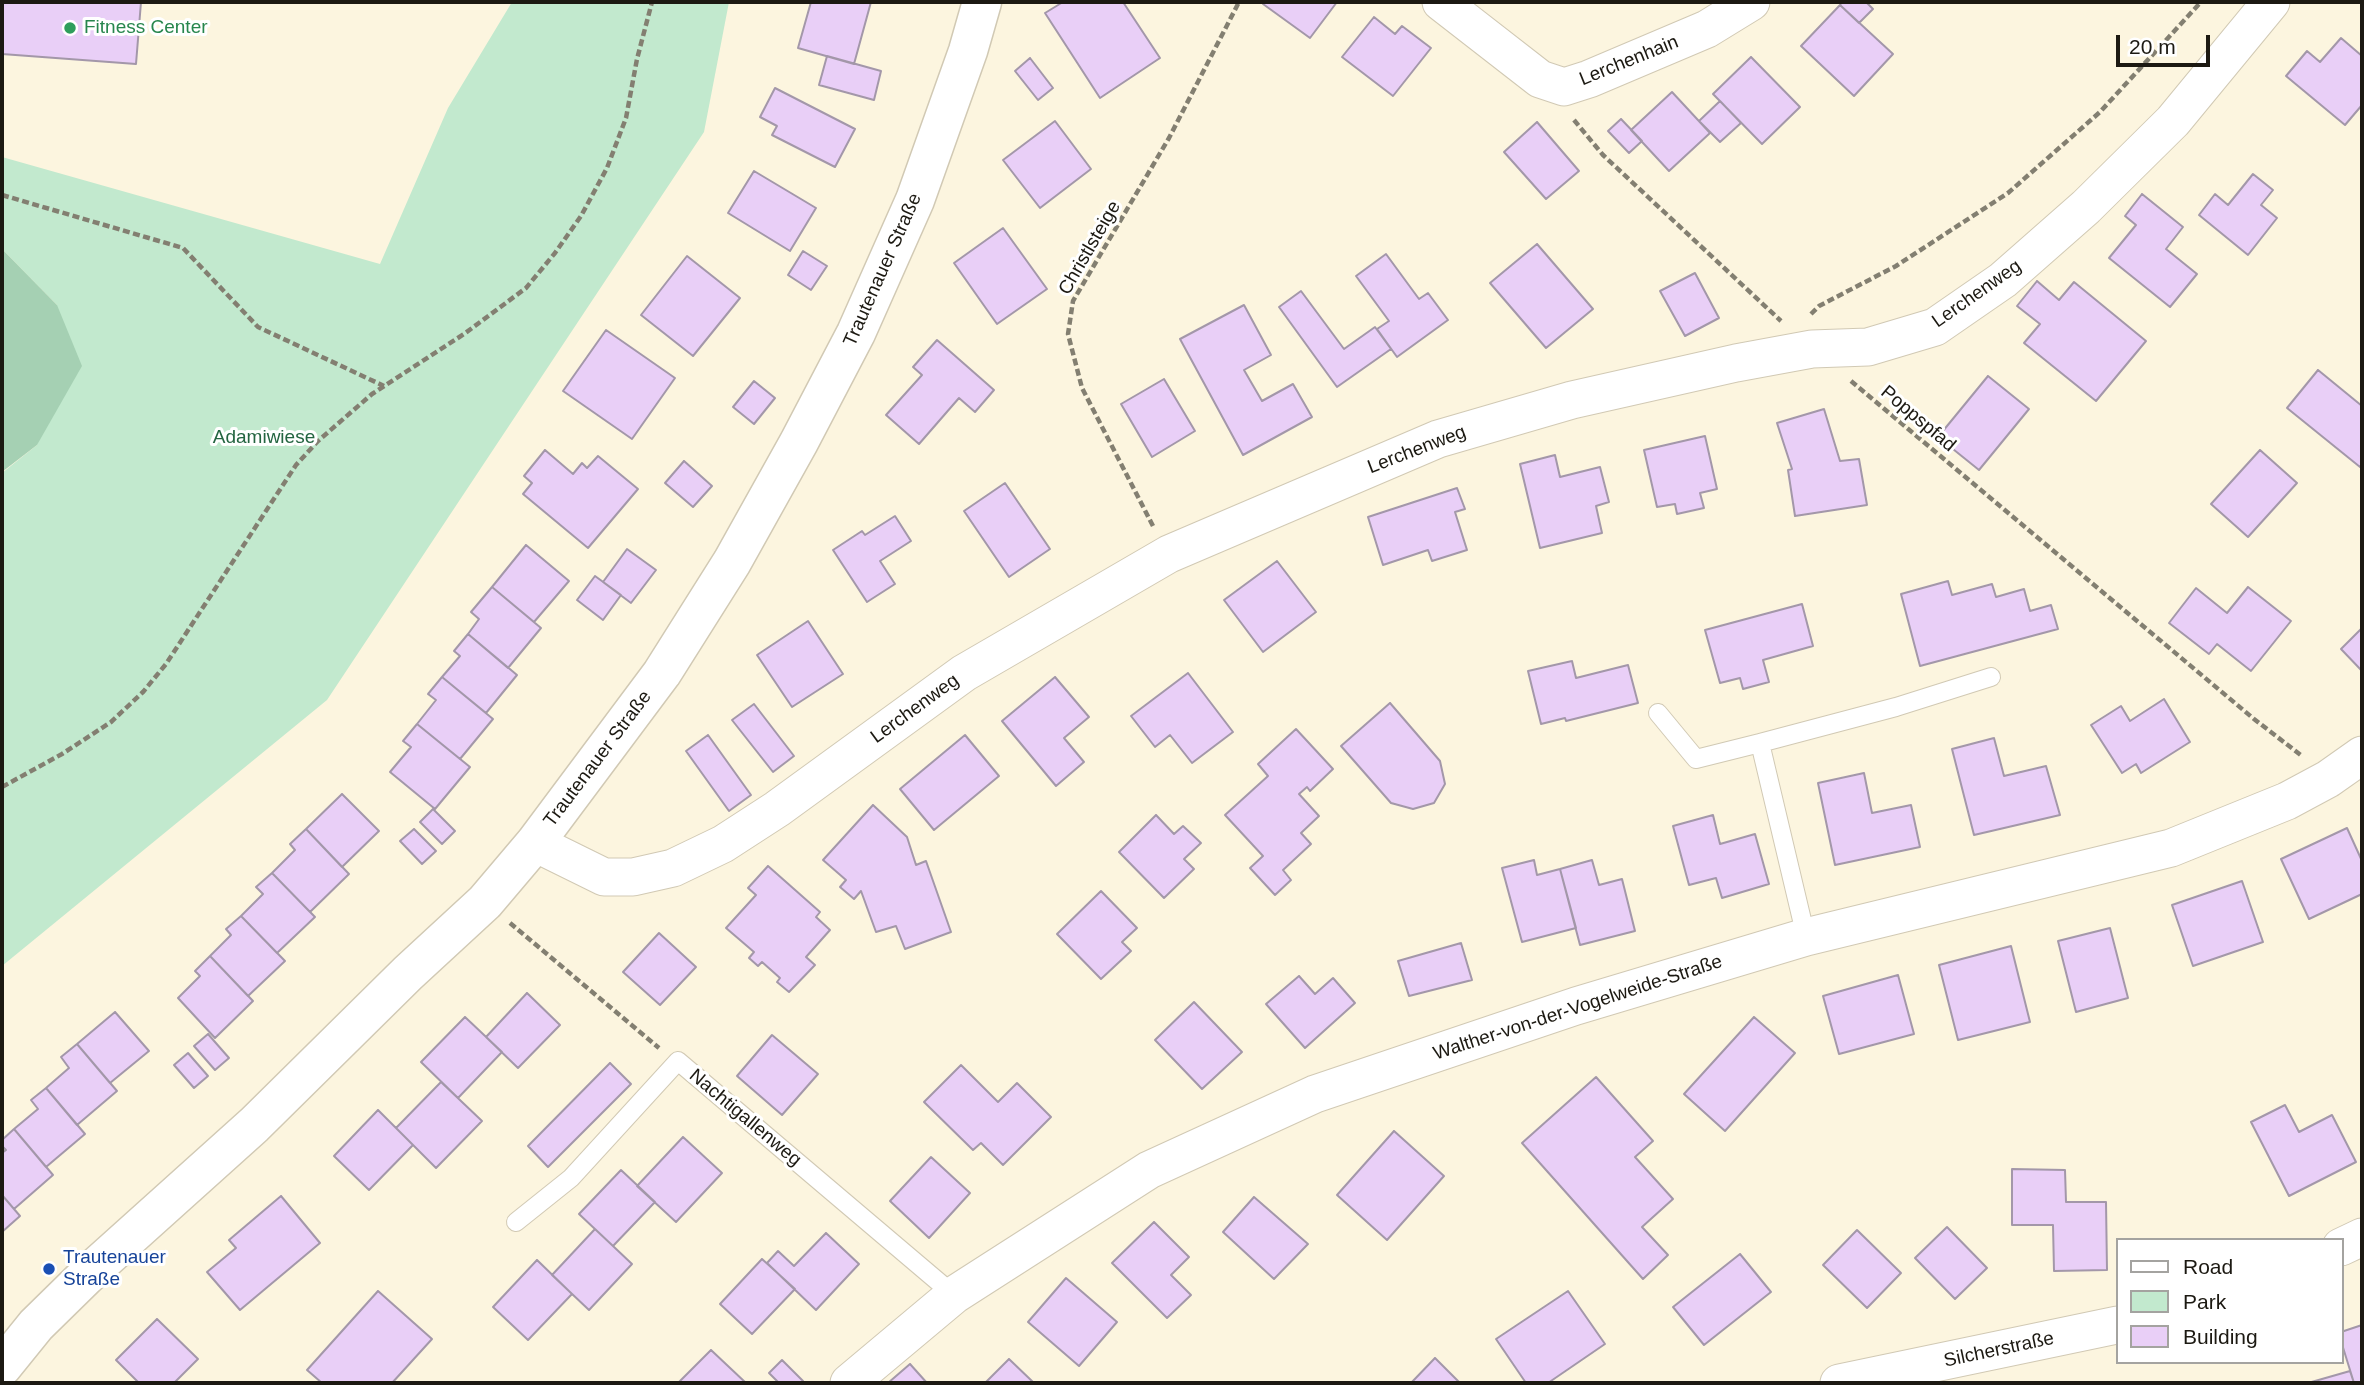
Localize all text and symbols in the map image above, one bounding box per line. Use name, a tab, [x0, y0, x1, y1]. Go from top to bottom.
place label: Fitness Center	[84, 17, 208, 39]
marker: Fitness Center	[62, 20, 78, 36]
scale bar	[2119, 21, 2214, 65]
street label: Lerchenhain	[1576, 31, 1682, 91]
text: 20 m	[2129, 35, 2176, 58]
street label: Trautenauer Straße	[839, 190, 927, 350]
street label: Christlsteige	[1054, 197, 1126, 299]
street label: Lerchenweg	[1928, 255, 2026, 333]
street label: Poppspfad	[1876, 381, 1960, 457]
street label: Lerchenweg	[1365, 421, 1469, 479]
park label: Adamiwiese	[213, 427, 315, 449]
street label: Lerchenweg	[866, 669, 964, 749]
street label: Trautenauer Straße	[539, 686, 657, 832]
street label: Walther-von-der-Vogelweide-Straße	[1431, 950, 1725, 1066]
street label: Nachtigallenweg	[684, 1064, 806, 1172]
legend	[2116, 1238, 2343, 1364]
place label: Trautenauer Straße	[63, 1247, 166, 1291]
text: Road	[2183, 1255, 2233, 1278]
marker: Trautenauer Straße	[41, 1261, 57, 1277]
text: Park	[2183, 1290, 2226, 1313]
text: Building	[2183, 1325, 2258, 1348]
street label: Silcherstraße	[1942, 1327, 2056, 1373]

